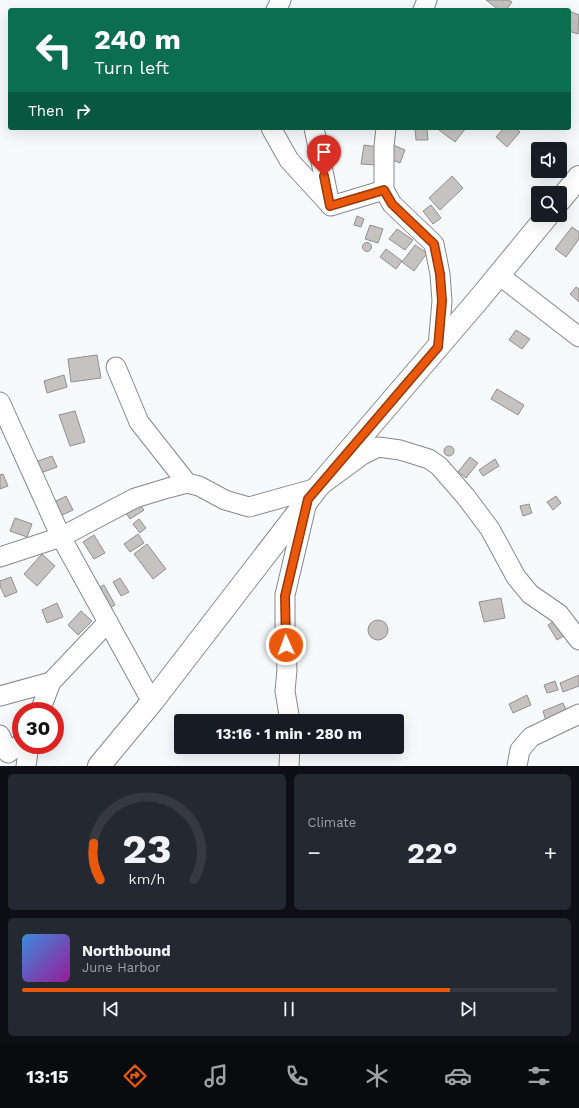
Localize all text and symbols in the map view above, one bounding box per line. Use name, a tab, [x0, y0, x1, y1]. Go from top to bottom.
text: 240 m	[94, 23, 181, 56]
icon: left	[28, 24, 80, 76]
text: Turn left	[94, 57, 169, 78]
icon: right	[72, 100, 94, 122]
text: Then	[28, 102, 64, 120]
pin	[307, 135, 341, 176]
icon: arrive	[313, 141, 335, 163]
map controls	[531, 142, 567, 222]
button: sound	[531, 142, 567, 178]
button: search	[531, 186, 567, 222]
position arrow	[265, 624, 307, 666]
speed limit sign: 30	[12, 702, 64, 754]
text: 13:16 · 1 min · 280 m	[216, 725, 362, 743]
text: Climate	[308, 815, 356, 830]
text: 23	[122, 824, 171, 873]
text: 22°	[407, 835, 458, 870]
text: −	[308, 840, 321, 865]
text: +	[544, 840, 557, 865]
text: km/h	[128, 871, 165, 887]
text: Northbound	[82, 942, 171, 960]
text: June Harbor	[82, 960, 161, 975]
icon: previous	[100, 998, 122, 1020]
icon: pause	[278, 998, 300, 1020]
icon: next	[457, 998, 479, 1020]
icon: directions	[121, 1062, 149, 1090]
icon: music	[202, 1062, 230, 1090]
icon: phone	[283, 1062, 311, 1090]
icon: climate	[363, 1062, 391, 1090]
icon: car	[444, 1062, 472, 1090]
icon: filters	[525, 1062, 553, 1090]
text: 13:15	[26, 1066, 68, 1087]

